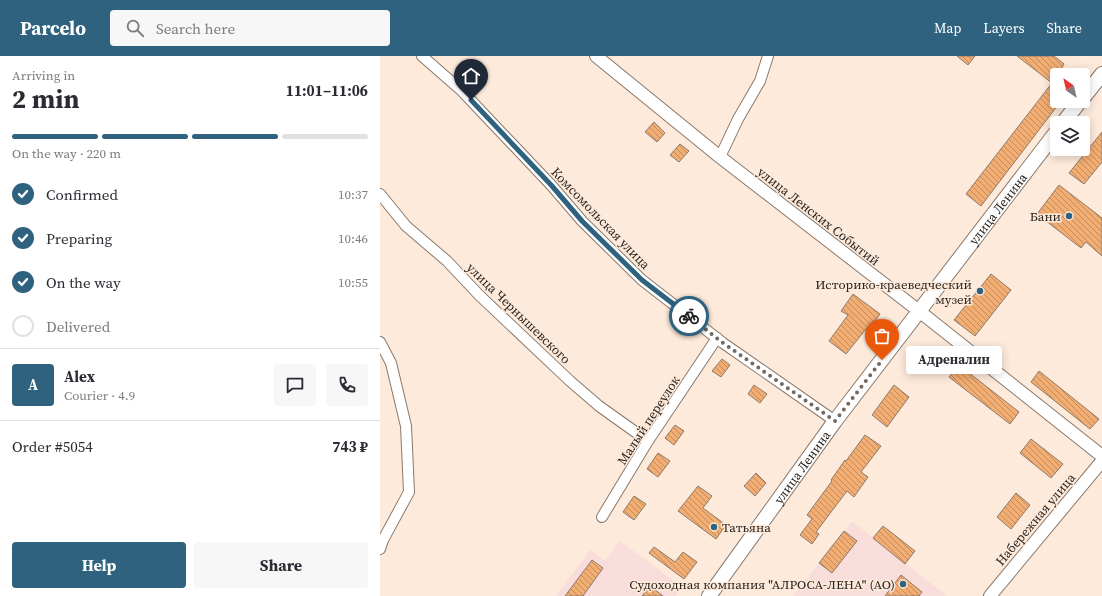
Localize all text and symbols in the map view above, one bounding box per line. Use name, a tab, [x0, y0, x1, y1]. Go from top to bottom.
search box	[110, 10, 390, 46]
text: Parcelo	[20, 15, 86, 41]
icon: search	[124, 17, 146, 39]
text: Search here	[156, 18, 235, 39]
text: Map	[934, 18, 961, 38]
text: Layers	[983, 18, 1025, 38]
text: Share	[1047, 18, 1082, 38]
pin	[454, 59, 488, 100]
icon: home	[460, 65, 482, 87]
text: Arriving in	[12, 67, 75, 84]
north arrow	[1050, 68, 1090, 108]
map controls	[1050, 68, 1090, 156]
text: 11:01–11:06	[286, 80, 368, 101]
text: 2 min	[12, 81, 79, 117]
button: layers	[1050, 116, 1090, 156]
text: On the way · 220 m	[12, 145, 121, 162]
street label: улица Ленских Событий	[754, 163, 883, 269]
street label: Комсомольская улица	[548, 164, 654, 273]
street label: улица Ленина	[965, 169, 1031, 249]
icon: check	[12, 183, 34, 205]
text: Confirmed	[46, 184, 118, 205]
text: 10:37	[338, 186, 368, 203]
place label: Бани	[1030, 208, 1061, 225]
marker: Бани	[1064, 211, 1074, 221]
icon: check	[12, 227, 34, 249]
text: Preparing	[46, 228, 112, 249]
text: 10:46	[338, 230, 368, 247]
street label: улица Чернышевского	[463, 259, 574, 367]
icon: check	[12, 271, 34, 293]
text: On the way	[46, 272, 121, 293]
text: 10:55	[338, 274, 368, 291]
place label: Историко-краеведческий музей	[815, 276, 972, 308]
marker: Историко-краеведческий музей	[975, 286, 985, 296]
courier	[669, 296, 709, 336]
icon: bike	[678, 305, 700, 327]
text: Delivered	[46, 316, 110, 337]
pin	[865, 319, 899, 360]
icon: bag	[871, 325, 893, 347]
callout: Адреналин	[906, 346, 1002, 374]
text: Адреналин	[918, 351, 990, 368]
button: chat	[274, 364, 316, 406]
button: phone	[326, 364, 368, 406]
text: Alex	[64, 366, 95, 387]
street label: Малый переулок	[613, 372, 684, 468]
text: A	[28, 374, 38, 395]
text: Courier · 4.9	[64, 387, 135, 404]
street label: улица Ленина	[770, 427, 835, 507]
text: Order #5054	[12, 436, 93, 457]
text: 743 ₽	[332, 436, 368, 457]
street label: Набережная улица	[992, 469, 1079, 569]
place label: Татьяна	[722, 519, 771, 536]
marker: Татьяна	[709, 522, 719, 532]
button: Help	[12, 542, 186, 588]
button: Share	[194, 542, 368, 588]
place label: Судоходная компания "АЛРОСА-ЛЕНА" (АО)	[629, 576, 895, 593]
marker: Судоходная компания "АЛРОСА-ЛЕНА" (АО)	[898, 579, 908, 589]

